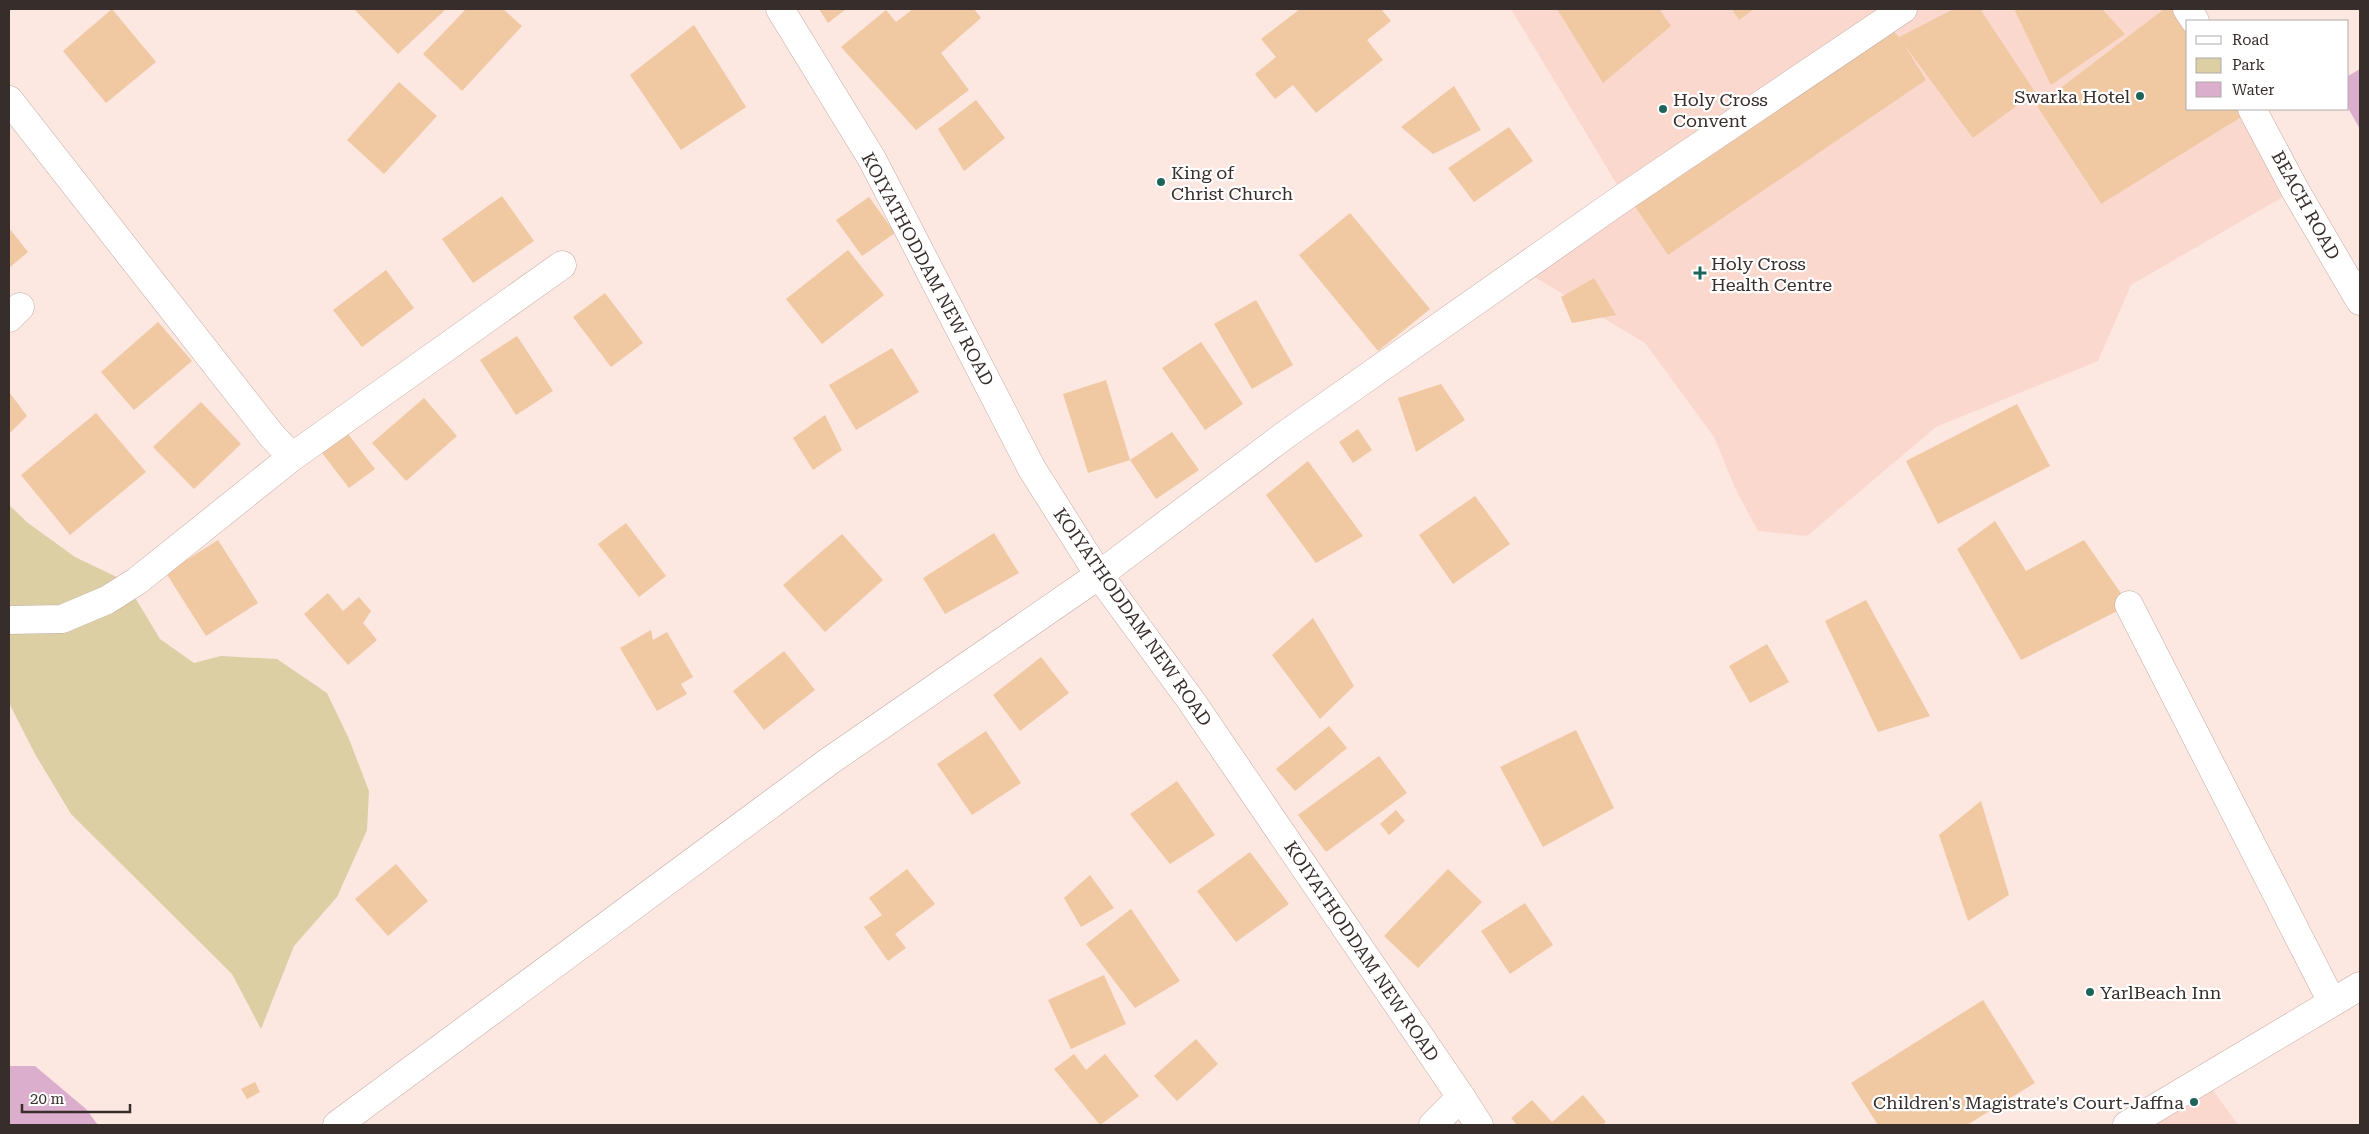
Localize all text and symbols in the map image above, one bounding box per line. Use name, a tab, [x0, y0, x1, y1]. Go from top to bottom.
legend	[2186, 20, 2349, 110]
text: Road	[2232, 31, 2269, 49]
text: Park	[2232, 56, 2266, 74]
text: Water	[2232, 81, 2274, 99]
place label: Swarka Hotel	[2014, 86, 2130, 107]
place label: Holy Cross Convent	[1673, 89, 1768, 131]
marker: Swarka Hotel	[2134, 90, 2146, 102]
marker: Holy Cross Convent	[1657, 103, 1669, 115]
street label: BEACH ROAD	[2267, 147, 2345, 263]
street label: KOIYATHODDAM NEW ROAD	[857, 149, 999, 389]
place label: King of Christ Church	[1171, 162, 1293, 204]
marker: King of Christ Church	[1155, 176, 1167, 188]
place label: Holy Cross Health Centre	[1711, 253, 1832, 295]
marker: Holy Cross Health Centre	[1693, 266, 1707, 280]
street label: KOIYATHODDAM NEW ROAD	[1049, 504, 1217, 730]
street label: KOIYATHODDAM NEW ROAD	[1280, 837, 1444, 1065]
place label: YarlBeach Inn	[2100, 982, 2222, 1003]
marker: YarlBeach Inn	[2084, 986, 2096, 998]
scale bar	[22, 1082, 130, 1114]
text: 20 m	[30, 1090, 65, 1108]
place label: Children's Magistrate's Court-Jaffna	[1873, 1092, 2184, 1113]
marker: Children's Magistrate's Court-Jaffna	[2188, 1096, 2200, 1108]

